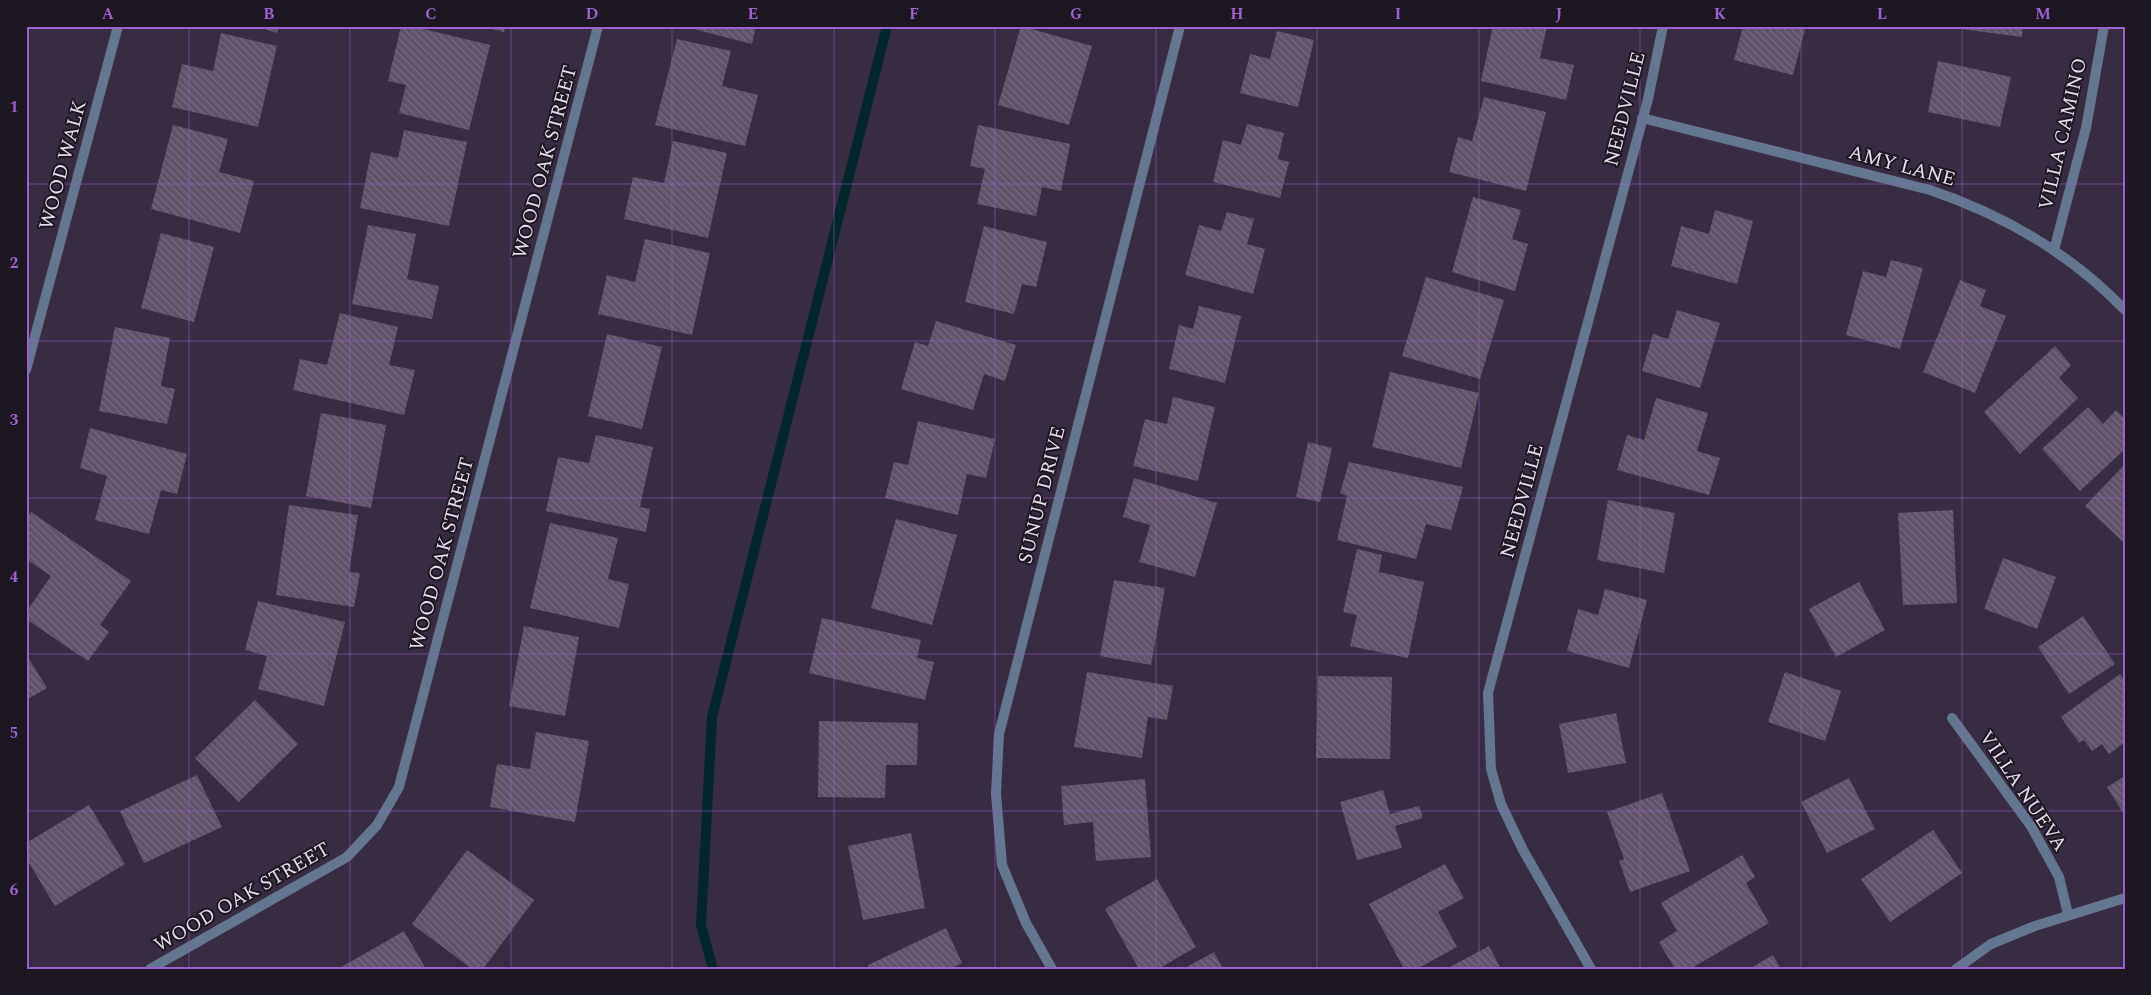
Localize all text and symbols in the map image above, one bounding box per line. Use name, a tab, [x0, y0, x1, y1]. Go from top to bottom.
text: A	[102, 2, 115, 26]
text: B	[263, 2, 275, 26]
text: C	[425, 2, 437, 26]
text: D	[586, 2, 599, 26]
text: E	[748, 2, 758, 26]
text: F	[909, 2, 919, 26]
text: G	[1070, 2, 1082, 26]
text: H	[1230, 2, 1244, 26]
text: I	[1395, 2, 1401, 26]
text: J	[1556, 2, 1563, 26]
text: K	[1714, 2, 1727, 26]
text: L	[1877, 2, 1887, 26]
text: M	[2035, 2, 2051, 26]
street label: NEEDVILLE	[1596, 48, 1654, 170]
street label: VILLA CAMINO	[2031, 55, 2095, 213]
street label: WOOD OAK STREET	[505, 62, 585, 262]
text: 1	[10, 95, 18, 119]
street label: WOOD WALK	[31, 96, 95, 233]
street label: AMY LANE	[1845, 137, 1959, 195]
text: 2	[10, 251, 19, 275]
text: 3	[10, 408, 19, 432]
street label: SUNUP DRIVE	[1010, 423, 1074, 567]
street label: NEEDVILLE	[1492, 440, 1552, 562]
street label: WOOD OAK STREET	[402, 454, 482, 654]
text: 4	[10, 565, 19, 589]
text: 5	[10, 721, 18, 745]
street label: VILLA NUEVA	[1971, 725, 2075, 857]
street label: WOOD OAK STREET	[148, 834, 336, 960]
text: 6	[10, 878, 19, 902]

